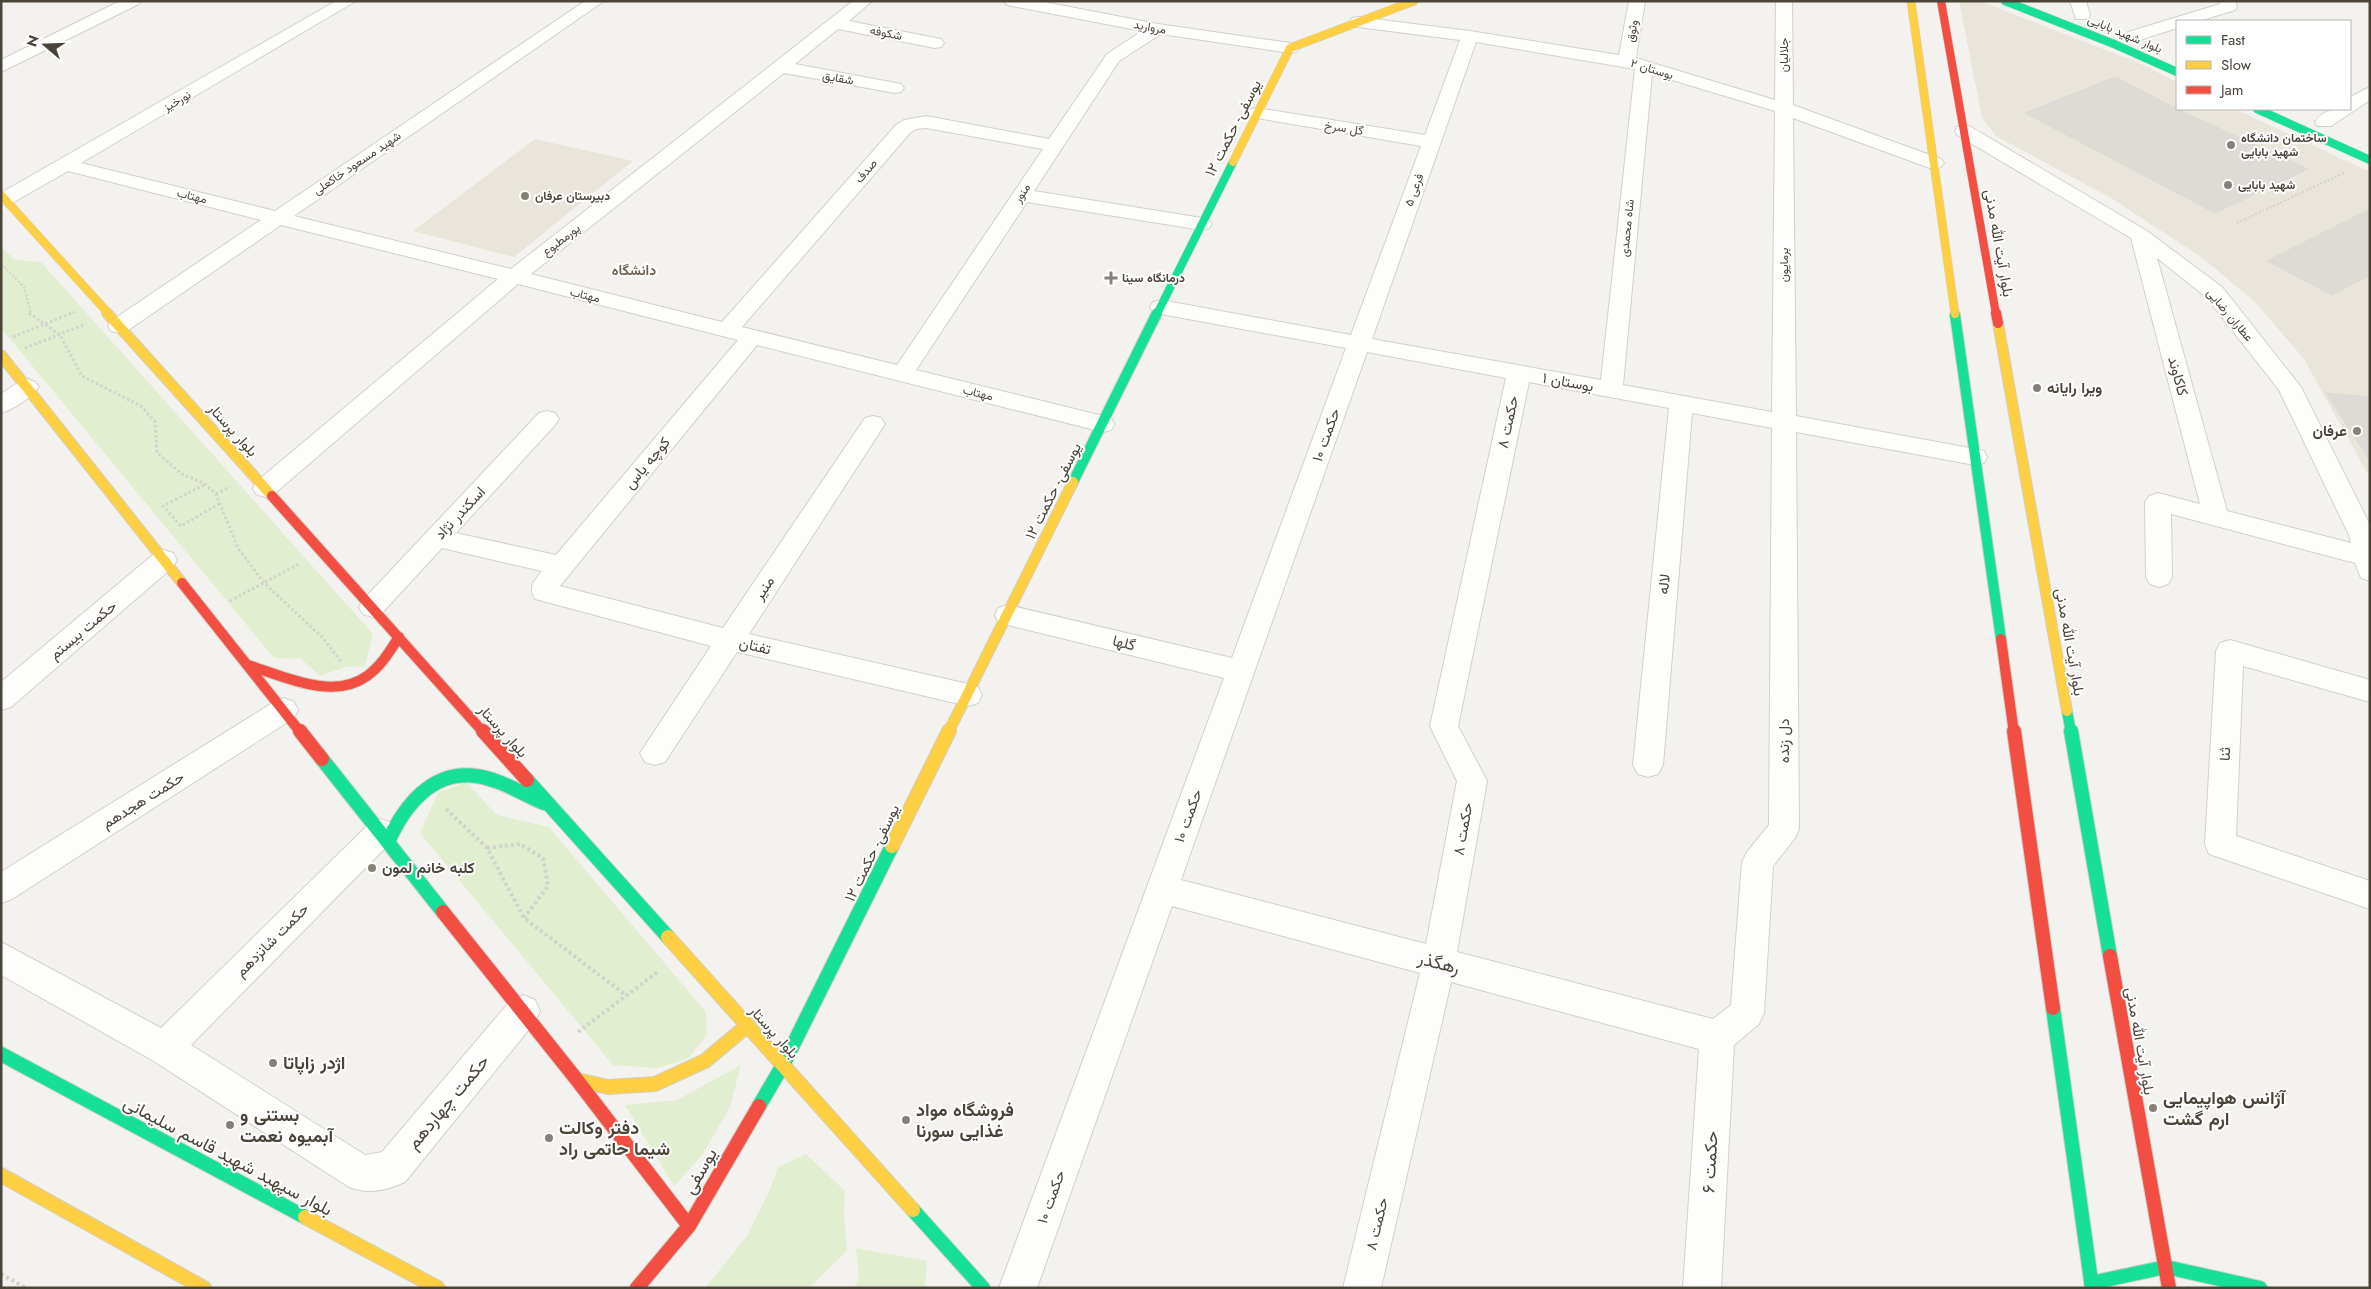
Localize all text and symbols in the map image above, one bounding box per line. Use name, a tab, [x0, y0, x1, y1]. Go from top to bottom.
street label: بلوار شهید بابایی	[2085, 10, 2165, 58]
street label: مروارید	[1132, 15, 1168, 39]
street label: وثوق	[1621, 18, 1643, 44]
north arrow	[20, 20, 70, 70]
legend	[2176, 20, 2351, 110]
street label: شکوفه	[868, 21, 904, 45]
text: Fast	[2221, 29, 2245, 51]
text: N	[21, 32, 44, 49]
street label: جلالیان	[1775, 38, 1793, 72]
street label: بوستان ۲	[1628, 54, 1676, 84]
text: Slow	[2221, 54, 2252, 76]
street label: شقایق	[821, 66, 855, 90]
street label: یوسفی- حکمت ۱۲	[1199, 76, 1267, 180]
text: Jam	[2219, 79, 2244, 101]
street label: نورخیز	[159, 86, 194, 117]
street label: گل سرخ	[1323, 116, 1365, 140]
street label: شهید مسعود خاکعلی	[309, 127, 405, 199]
place label: ساختمان دانشگاه شهید بابایی	[2241, 129, 2327, 161]
marker: ساختمان دانشگاه شهید بابایی	[2225, 139, 2237, 151]
street label: صدف	[850, 155, 882, 187]
street label: فرعی ۵	[1400, 171, 1428, 209]
place label: شهید بابایی	[2238, 176, 2296, 194]
marker: شهید بابایی	[2222, 179, 2234, 191]
street label: منور	[1008, 180, 1035, 207]
street label: مهتاب	[175, 184, 209, 208]
place label: دبیرستان عرفان	[535, 187, 610, 205]
street label: بلوار آیت الله مدنی	[1979, 187, 2019, 299]
marker: دبیرستان عرفان	[519, 190, 531, 202]
street label: شاه محمدی	[1615, 198, 1639, 258]
street label: پورمطبوع	[538, 219, 584, 261]
street label: برمایون	[1775, 248, 1793, 282]
district label: دانشگاه	[612, 260, 656, 280]
place label: درمانگاه سینا	[1122, 269, 1185, 287]
marker: درمانگاه سینا	[1104, 271, 1118, 285]
street label: مهتاب	[568, 283, 602, 307]
street label: عطاران رضایی	[2202, 284, 2258, 346]
street label: کاکاوند	[2162, 354, 2194, 399]
street label: بوستان ۱	[1541, 367, 1595, 397]
place label: ویرا رایانه	[2047, 377, 2102, 399]
street label: مهتاب	[961, 381, 995, 405]
marker: ویرا رایانه	[2031, 382, 2043, 394]
street label: حکمت ۸	[1492, 394, 1524, 450]
street label: بلوار پرستار	[202, 398, 263, 462]
street label: حکمت ۱۰	[1306, 405, 1346, 465]
place label: عرفان	[2313, 420, 2347, 442]
marker: عرفان	[2351, 425, 2363, 437]
street label: کوچه یاس	[619, 432, 676, 494]
street label: یوسفی- حکمت ۱۲	[1019, 439, 1087, 543]
street label: اسکندر نژاد	[430, 481, 490, 545]
street label: منیر	[747, 572, 780, 605]
street label: لاله	[1652, 573, 1676, 595]
street label: بلوار آیت الله مدنی	[2050, 586, 2090, 698]
street label: حکمت بیستم	[44, 595, 122, 665]
street label: گلها	[1110, 630, 1138, 657]
street label: تفتان	[737, 632, 773, 660]
street label: بلوار پرستار	[472, 699, 533, 763]
street label: دل زنده	[1773, 719, 1795, 763]
street label: ثنا	[2214, 746, 2236, 762]
street label: حکمت هجدهم	[98, 766, 188, 834]
street label: حکمت ۱۰	[1168, 786, 1208, 846]
street label: یوسفی- حکمت ۱۲	[839, 801, 905, 905]
street label: حکمت ۸	[1448, 801, 1478, 857]
place label: کلبه خانم لمون	[382, 857, 475, 879]
marker: کلبه خانم لمون	[366, 862, 378, 874]
street label: حکمت شانزدهم	[230, 898, 314, 982]
street label: رهگذر	[1414, 945, 1463, 981]
street label: بلوار آیت الله مدنی	[2120, 985, 2160, 1097]
street label: بلوار پرستار	[743, 1000, 804, 1064]
street label: حکمت چهاردهم	[401, 1049, 495, 1155]
place label: اژدر زاپاتا	[283, 1050, 346, 1076]
marker: اژدر زاپاتا	[267, 1057, 279, 1069]
place label: آژانس هواپیمایی ارم‌ گشت	[2163, 1085, 2286, 1132]
street label: بلوار سپهبد شهید قاسم سلیمانی	[119, 1090, 337, 1222]
place label: فروشگاه مواد غذایی سورنا	[916, 1097, 1014, 1144]
place label: بستنی و آبمیوه نعمت	[240, 1102, 334, 1149]
marker: آژانس هواپیمایی ارم‌ گشت	[2147, 1102, 2159, 1114]
marker: فروشگاه مواد غذایی سورنا	[900, 1114, 912, 1126]
place label: دفتر وکالت شیما حاتمی راد	[559, 1115, 670, 1162]
marker: بستنی و آبمیوه نعمت	[224, 1119, 236, 1131]
street label: حکمت ۶	[1695, 1130, 1725, 1194]
marker: دفتر وکالت شیما حاتمی راد	[543, 1132, 555, 1144]
street label: یوسفی	[676, 1143, 724, 1199]
street label: حکمت ۱۰	[1031, 1167, 1071, 1227]
street label: حکمت ۸	[1360, 1195, 1394, 1253]

